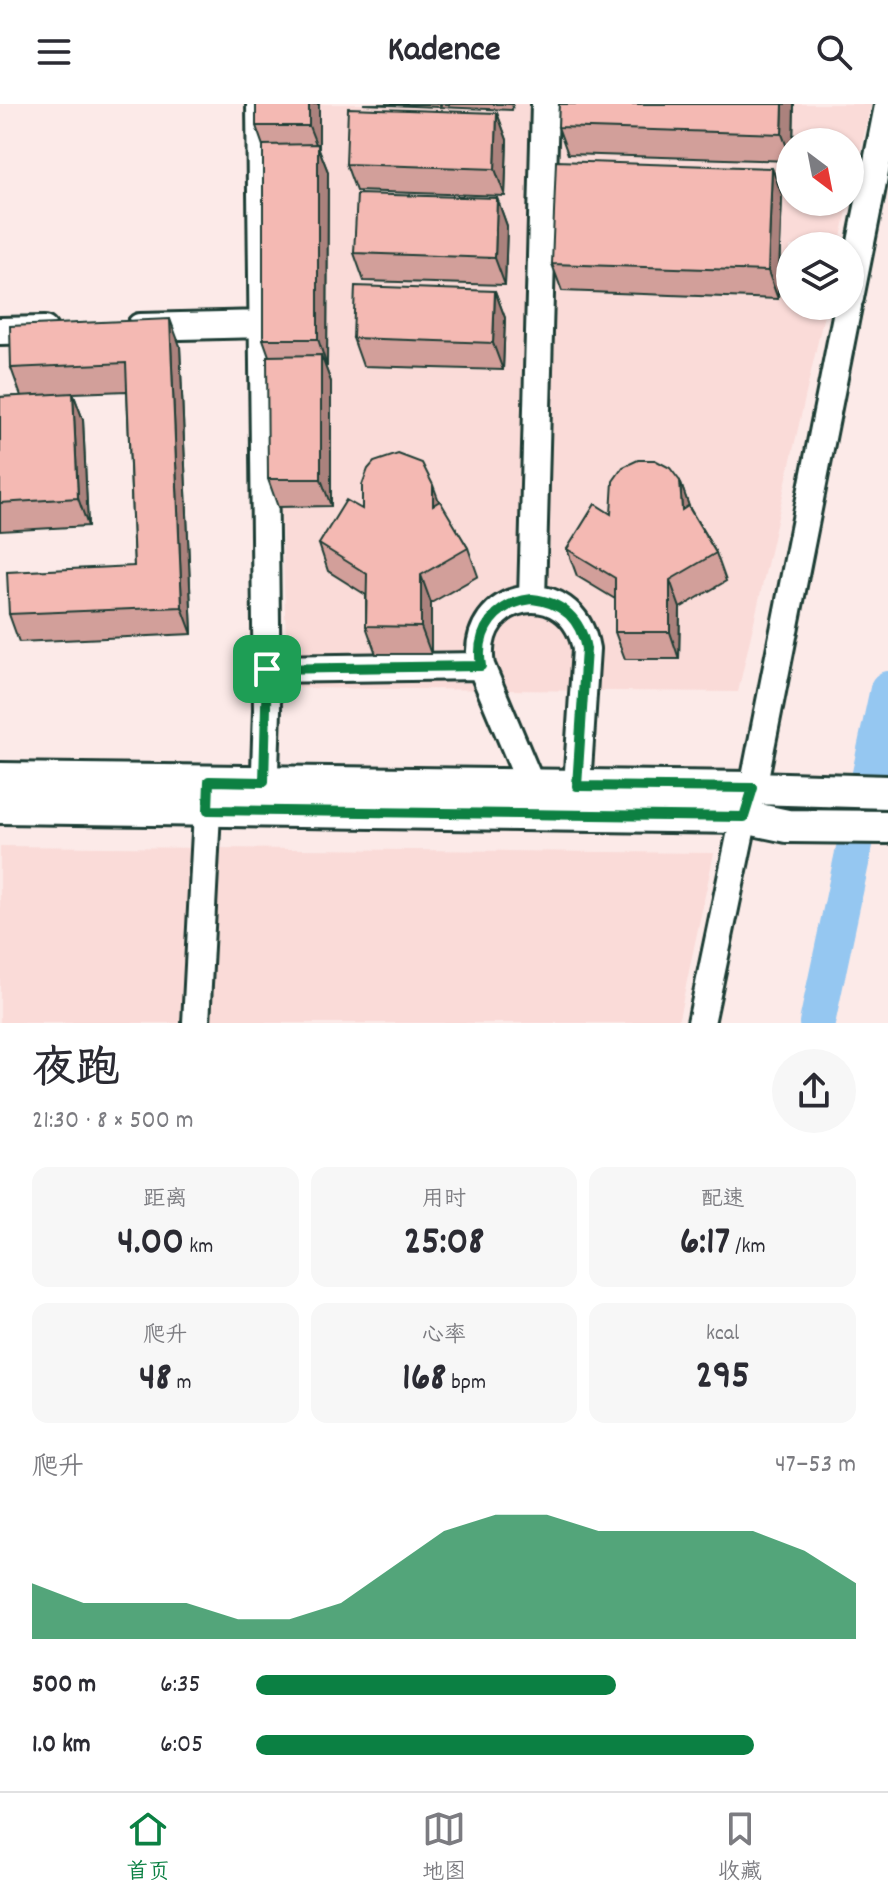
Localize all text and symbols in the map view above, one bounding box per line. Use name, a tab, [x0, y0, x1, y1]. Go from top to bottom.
text: Kadence	[387, 26, 501, 78]
icon: menu	[32, 30, 76, 74]
icon: search	[812, 30, 856, 74]
north arrow	[776, 128, 864, 216]
map controls	[776, 128, 864, 320]
button: layers	[776, 232, 864, 320]
pin	[233, 635, 301, 703]
icon: arrive	[245, 647, 289, 691]
text: 夜跑	[32, 1041, 120, 1104]
button: share	[772, 1049, 856, 1133]
text: 21:30 · 8 × 500 m	[32, 1103, 194, 1140]
text: 距离	[143, 1185, 187, 1216]
text: 用时	[422, 1185, 466, 1216]
text: 配速	[701, 1185, 745, 1216]
text: 4.00	[117, 1216, 184, 1273]
text: 25:08	[404, 1216, 484, 1273]
text: 6:17	[680, 1216, 730, 1273]
text: km	[184, 1232, 213, 1263]
text: /km	[730, 1232, 766, 1263]
text: kcal	[706, 1319, 739, 1350]
text: 爬升	[143, 1321, 187, 1352]
text: 心率	[422, 1321, 466, 1352]
text: 295	[695, 1350, 750, 1407]
text: 48	[139, 1352, 172, 1409]
text: 168	[402, 1352, 446, 1409]
text: m	[172, 1368, 192, 1399]
text: bpm	[446, 1368, 486, 1399]
text: 47–53 m	[775, 1447, 856, 1484]
text: 爬升	[32, 1450, 84, 1487]
text: 500 m	[32, 1667, 96, 1704]
text: 6:35	[160, 1667, 201, 1704]
text: 1.0 km	[32, 1727, 91, 1764]
text: 6:05	[160, 1727, 203, 1764]
tab: 首页	[126, 1807, 170, 1889]
tab: 地图	[422, 1807, 466, 1889]
tab: 收藏	[718, 1807, 762, 1889]

